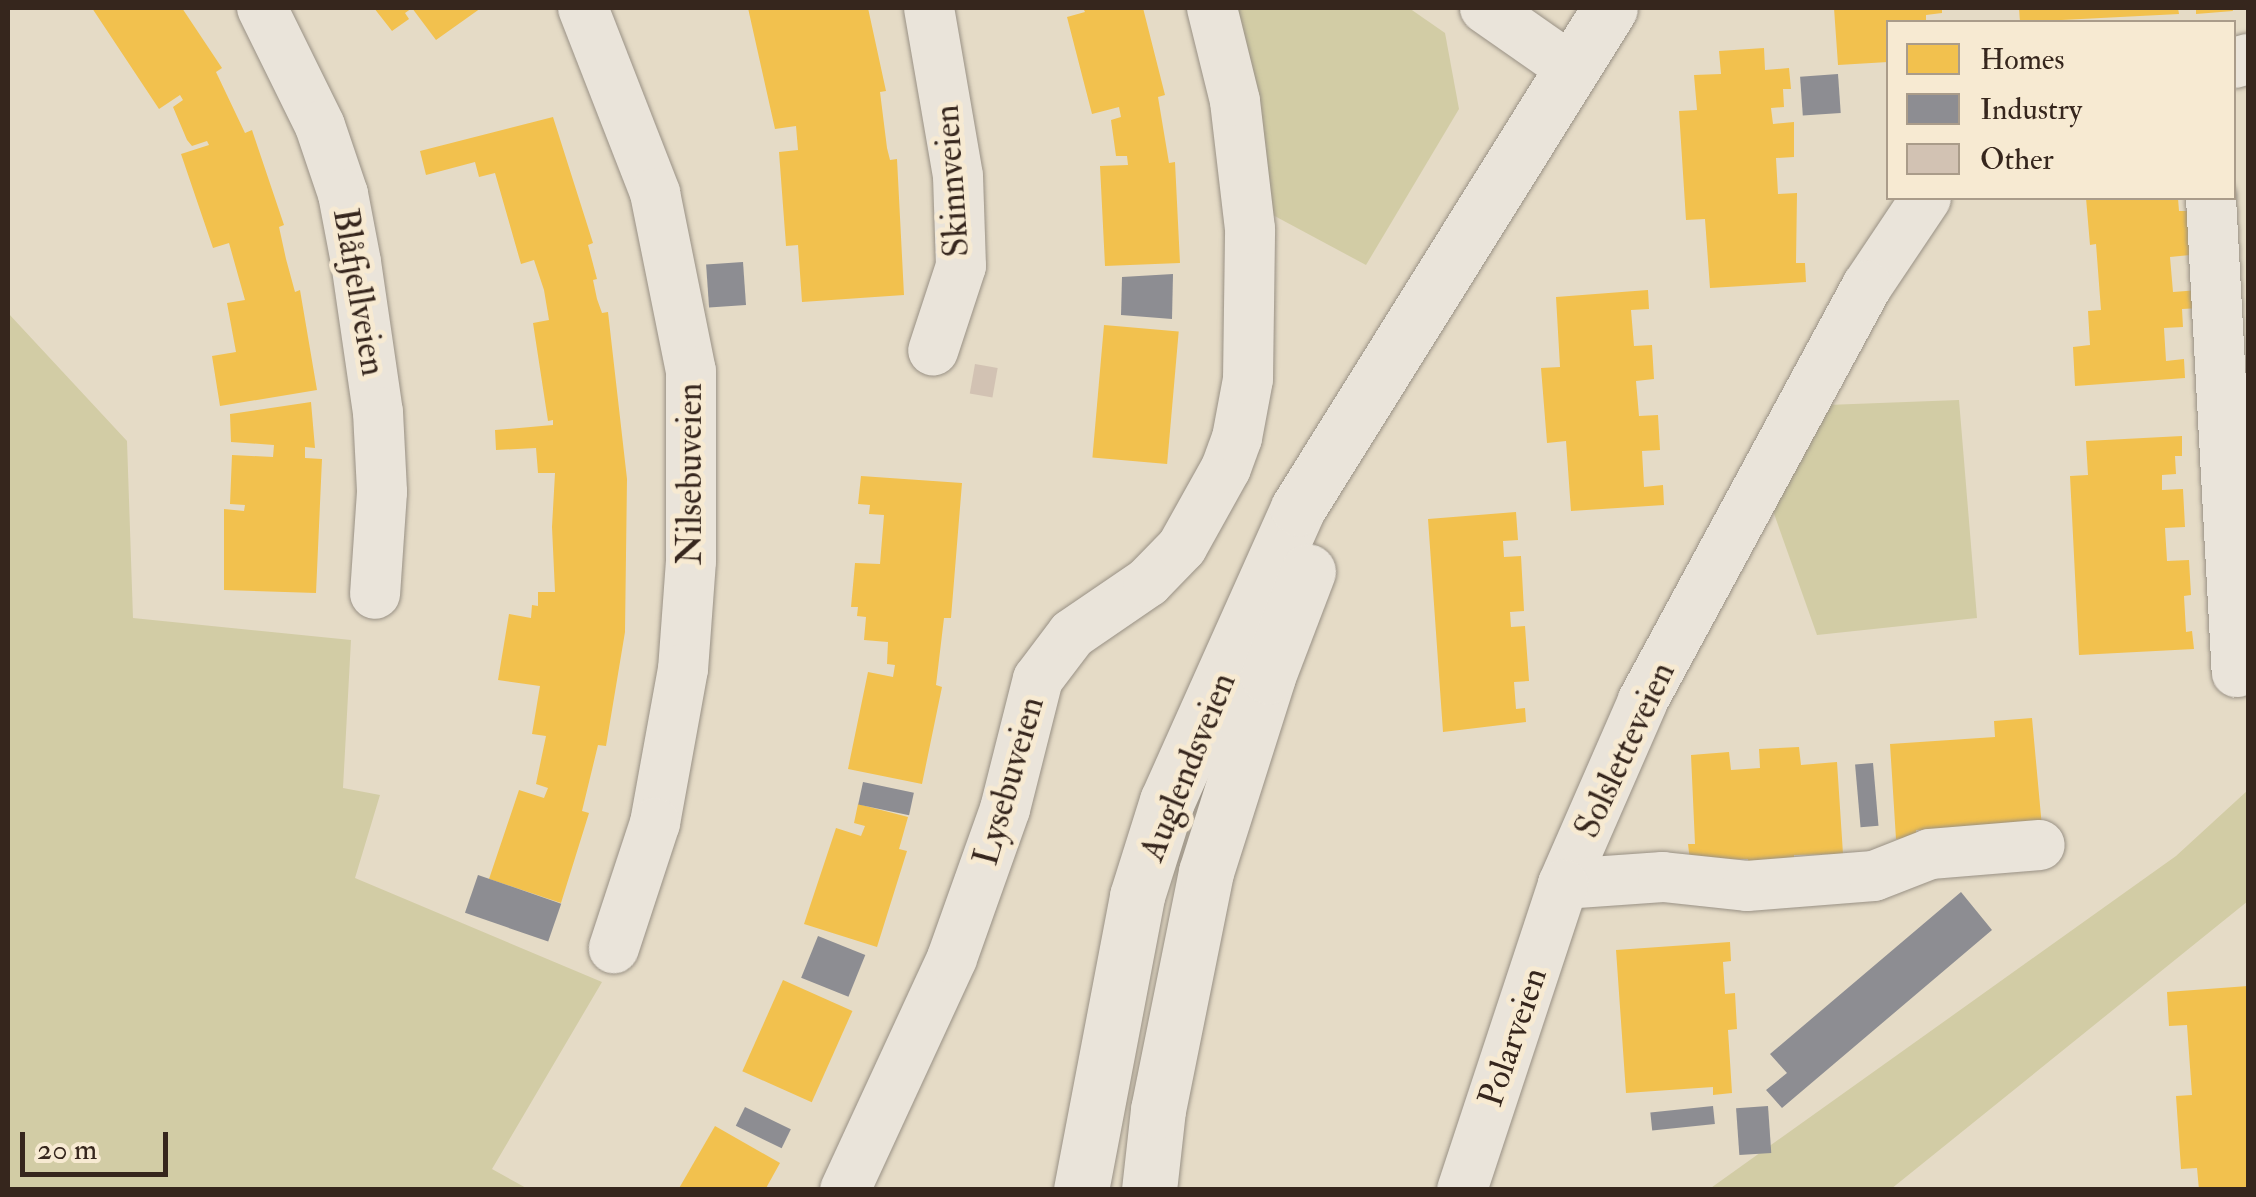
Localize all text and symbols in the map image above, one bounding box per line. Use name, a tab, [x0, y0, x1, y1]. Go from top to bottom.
legend	[1886, 20, 2236, 200]
text: Homes	[1980, 41, 2065, 78]
text: Industry	[1980, 91, 2082, 128]
street label: Skinnveien	[926, 104, 978, 258]
text: Other	[1980, 141, 2054, 178]
street label: Blåfjellveien	[324, 205, 394, 379]
street label: Nilsebuveien	[669, 383, 711, 565]
street label: Solsletteveien	[1566, 655, 1684, 845]
street label: Auglendsveien	[1131, 667, 1245, 867]
street label: Lysebuveien	[965, 692, 1053, 870]
street label: Polarveien	[1470, 962, 1556, 1112]
scale bar	[25, 1112, 172, 1174]
text: 20 m	[37, 1131, 97, 1168]

